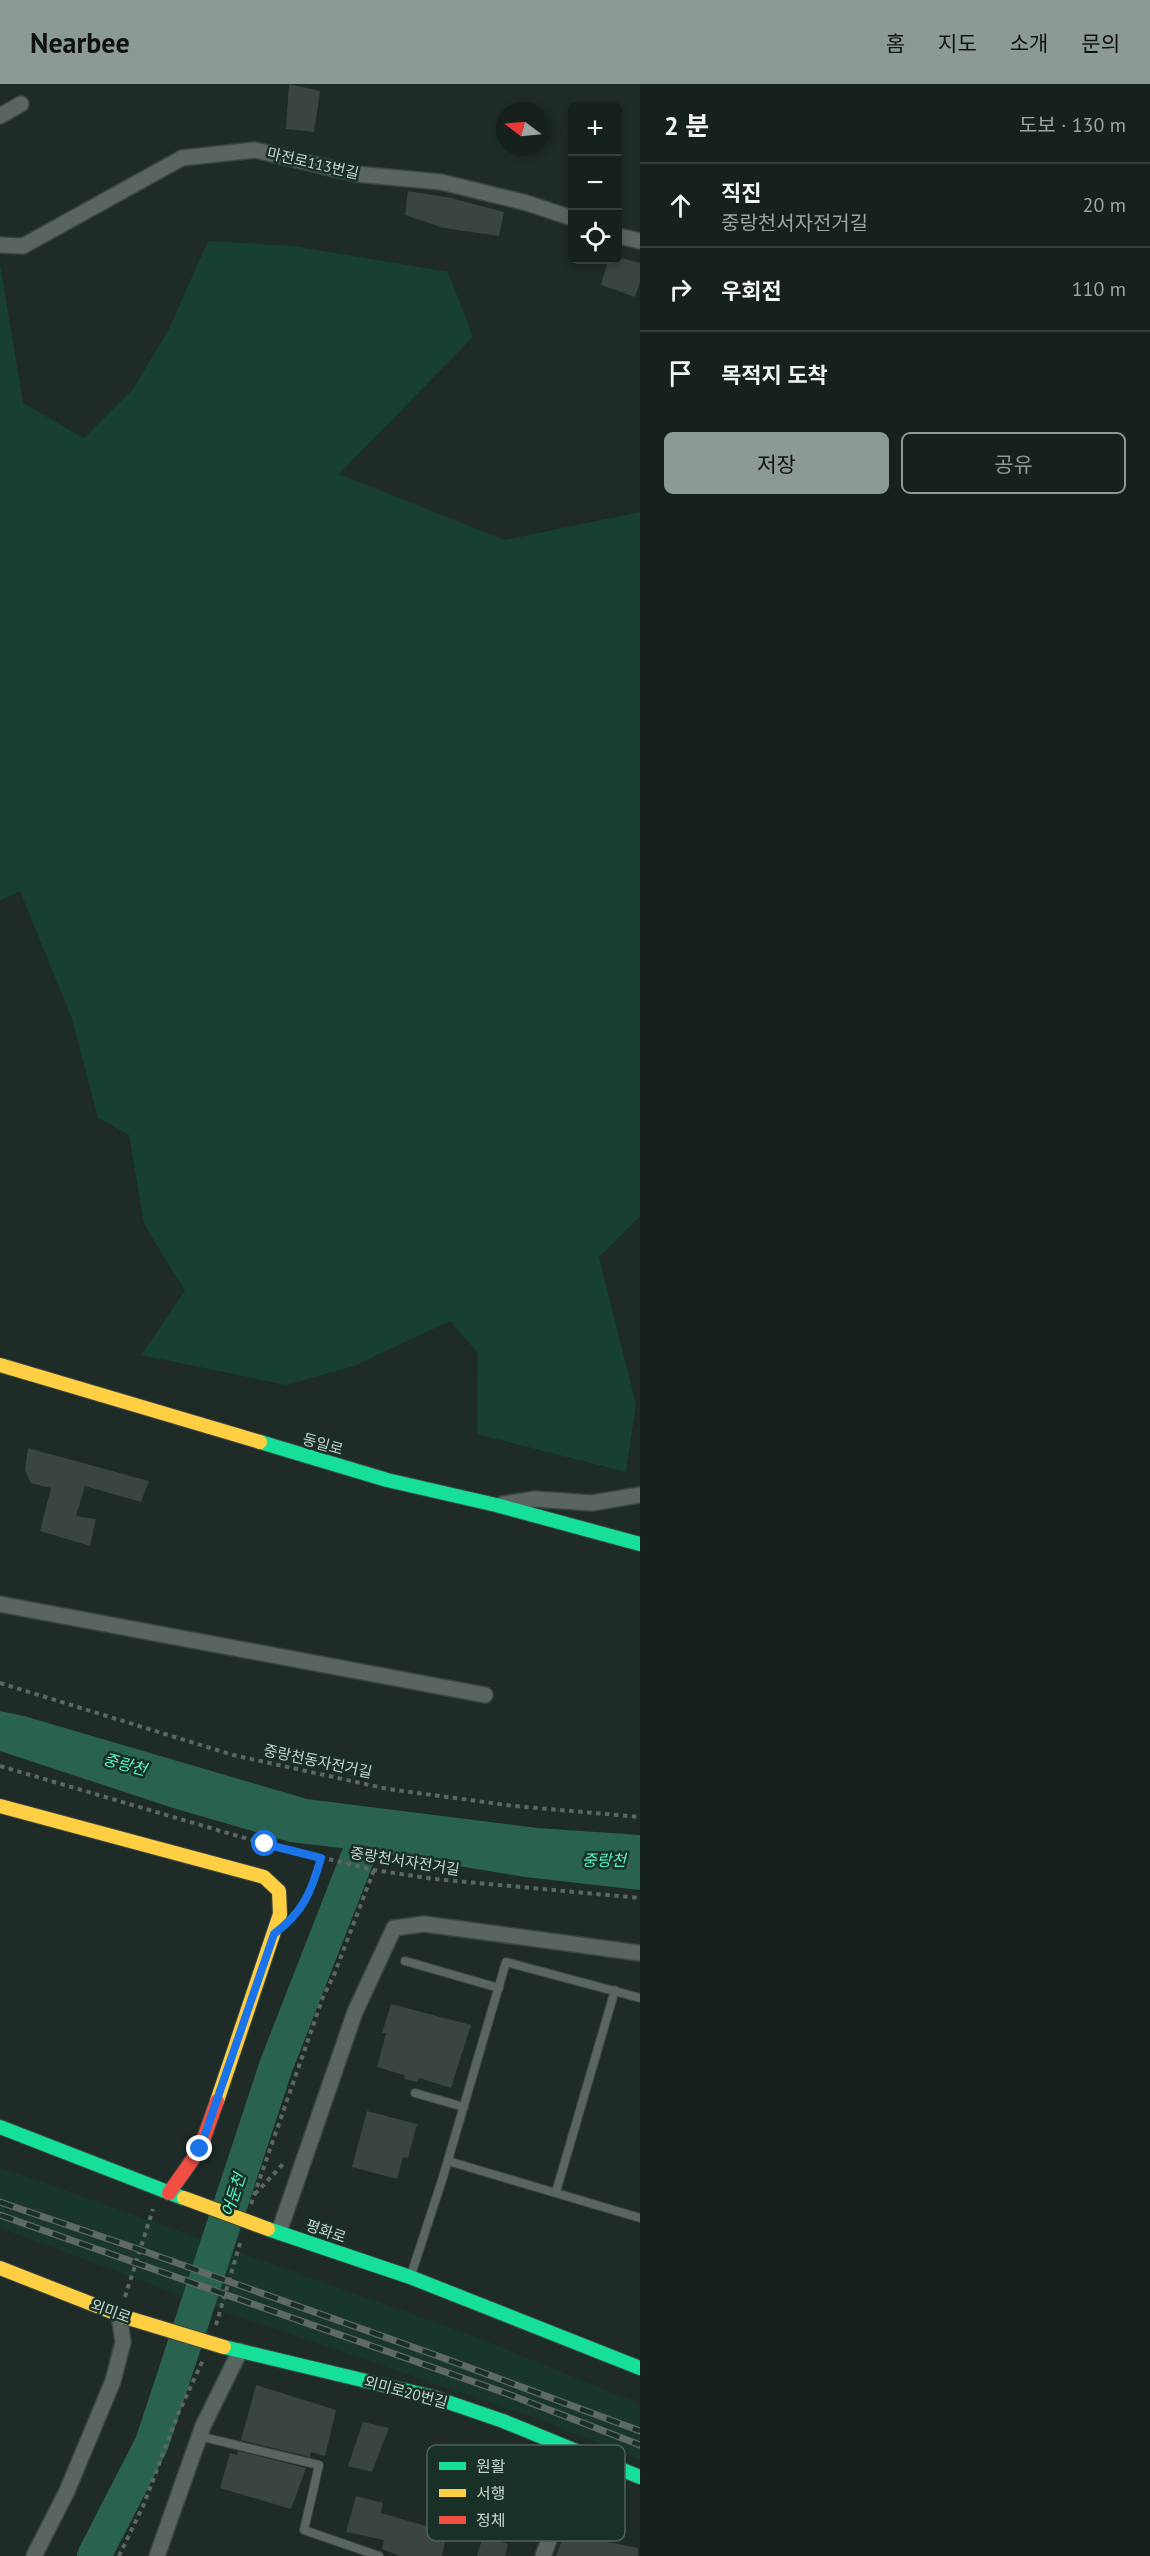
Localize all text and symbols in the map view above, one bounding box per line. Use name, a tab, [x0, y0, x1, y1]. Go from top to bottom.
text: Nearbee	[30, 24, 130, 61]
text: 홈	[886, 30, 905, 57]
text: 지도	[938, 30, 977, 57]
text: 소개	[1010, 30, 1048, 57]
text: 문의	[1081, 30, 1120, 57]
north arrow	[496, 102, 550, 156]
map controls	[568, 102, 622, 264]
button: +	[568, 102, 622, 156]
text: 2 분	[664, 109, 709, 142]
text: 도보 · 130 m	[1019, 112, 1126, 138]
street label: 마전로113번길	[265, 143, 361, 183]
button: −	[568, 156, 622, 210]
text: 직진	[721, 179, 761, 207]
icon: ahead	[664, 189, 697, 222]
text: 20 m	[1083, 192, 1126, 218]
button: locate	[568, 210, 622, 264]
text: 중랑천서자전거길	[721, 210, 868, 236]
icon: right	[664, 273, 697, 306]
text: 110 m	[1072, 276, 1126, 302]
text: 우회전	[721, 277, 782, 305]
icon: arrive	[664, 357, 697, 390]
text: 목적지 도착	[721, 361, 828, 389]
button: 저장	[664, 432, 889, 494]
button: 공유	[901, 432, 1126, 494]
street label: 동일로	[300, 1429, 346, 1459]
street label: 중랑천동자전거길	[262, 1740, 374, 1782]
water label: 중랑천	[101, 1749, 151, 1780]
route start	[251, 1830, 277, 1856]
street label: 중랑천서자전거길	[349, 1843, 461, 1879]
water label: 중랑천	[582, 1850, 628, 1870]
route end	[186, 2135, 212, 2161]
water label: 어둔천	[217, 2169, 250, 2219]
street label: 평화로	[303, 2215, 349, 2247]
street label: 외미로	[88, 2295, 134, 2327]
street label: 외미로20번길	[362, 2372, 450, 2412]
legend	[427, 2445, 625, 2541]
text: 원활	[476, 2456, 506, 2476]
text: 서행	[476, 2483, 505, 2503]
text: 정체	[476, 2510, 505, 2530]

